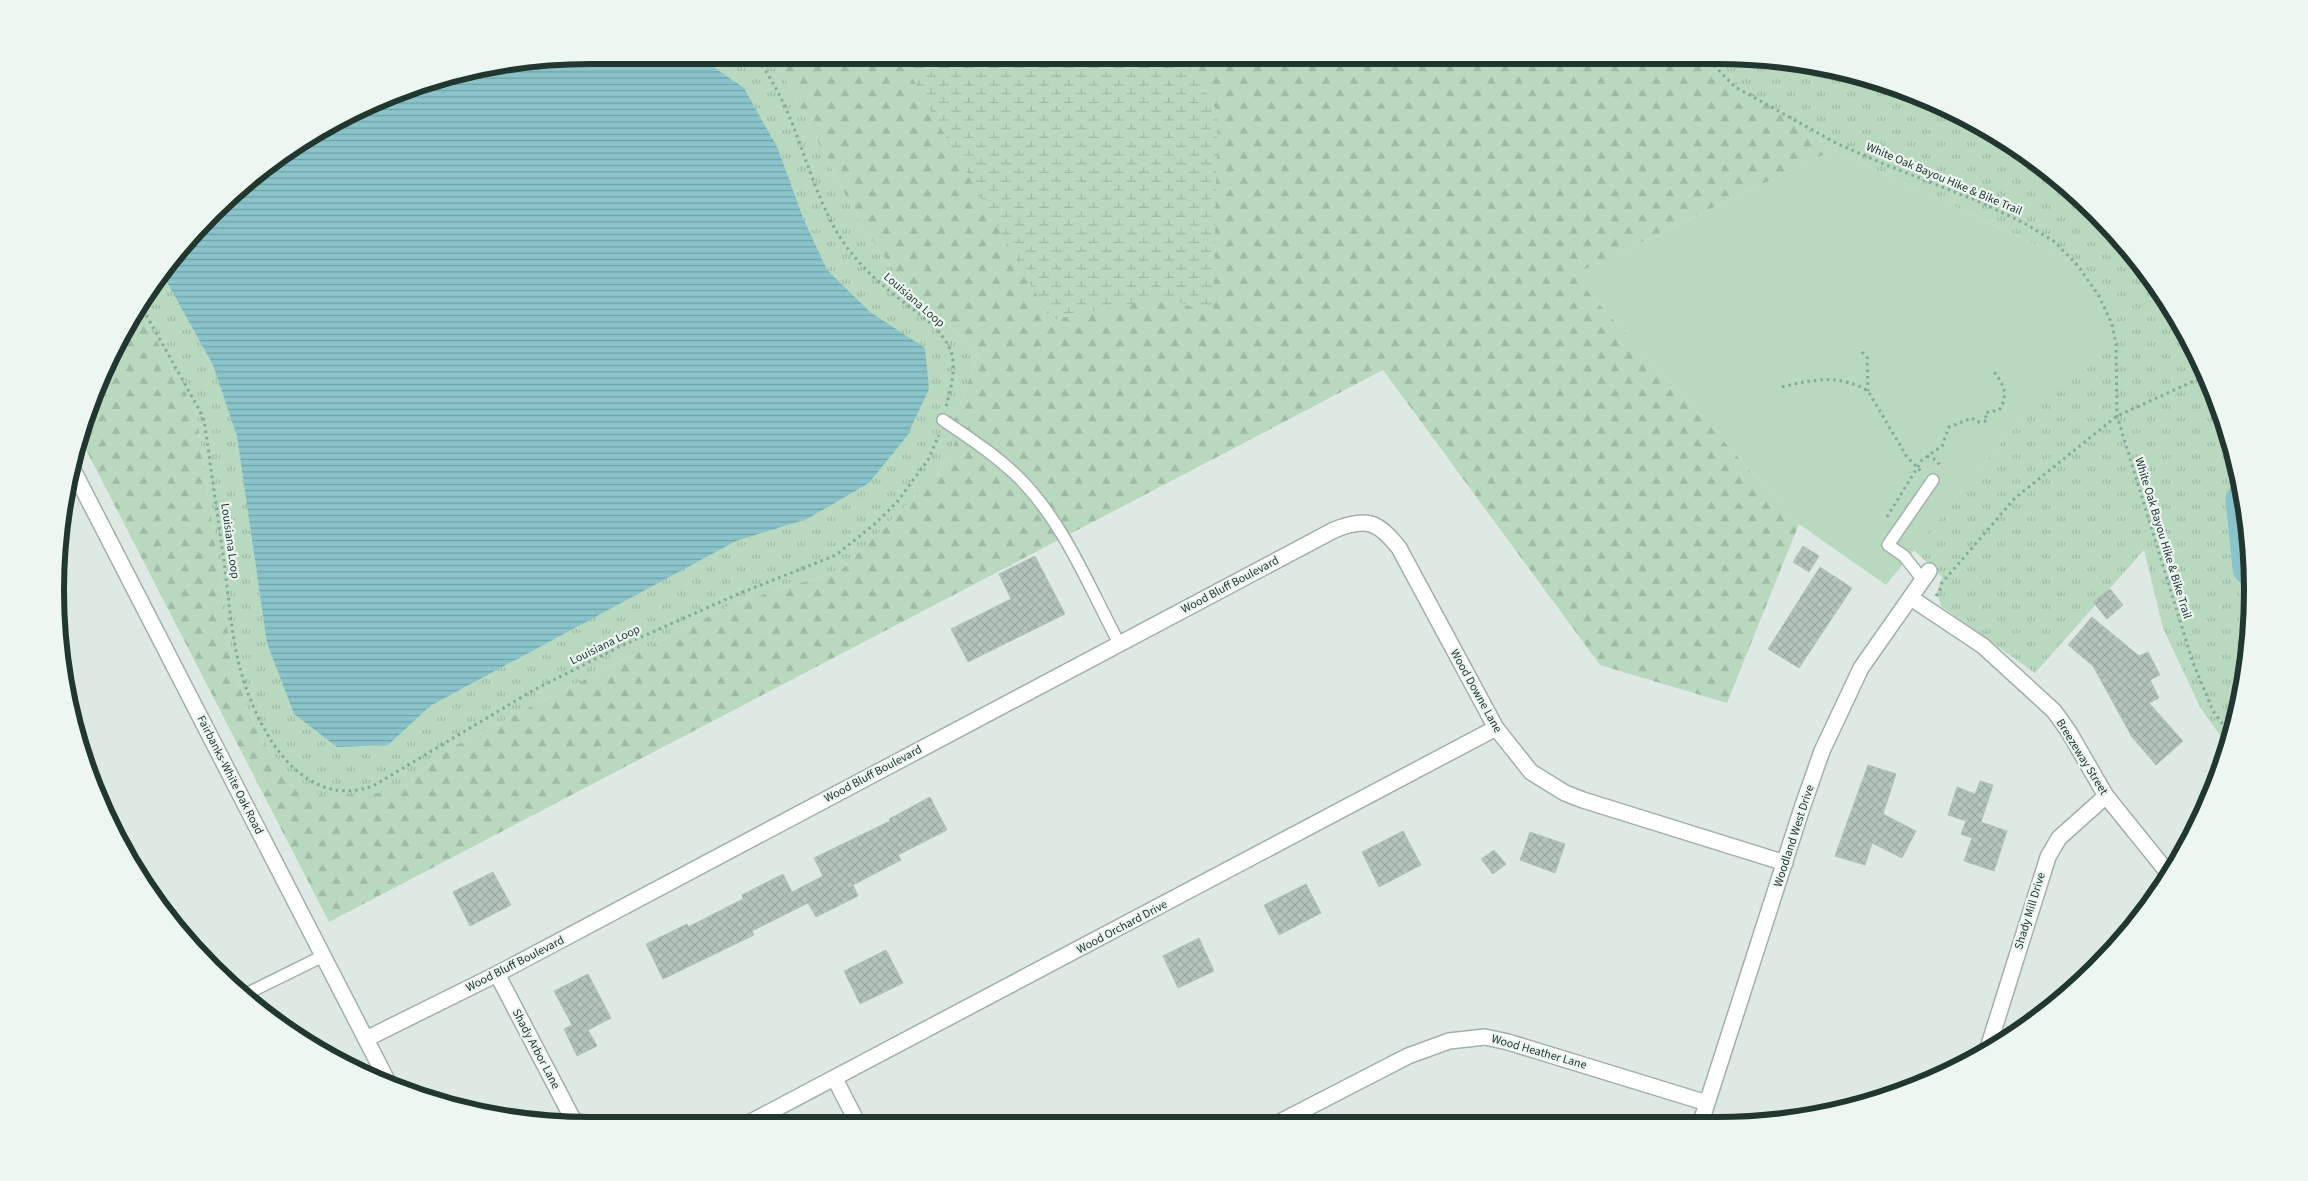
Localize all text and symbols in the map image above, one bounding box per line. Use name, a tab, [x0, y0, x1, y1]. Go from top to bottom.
street label: White Oak Bayou Hike & Bike Trail	[1863, 138, 2025, 220]
street label: Louisiana Loop	[880, 269, 949, 332]
street label: White Oak Bayou Hike & Bike Trail	[2130, 455, 2196, 621]
street label: Louisiana Loop	[216, 502, 244, 580]
street label: Wood Bluff Boulevard	[1178, 552, 1282, 618]
street label: Louisiana Loop	[567, 621, 643, 669]
street label: Wood Downe Lane	[1446, 646, 1506, 736]
street label: Fairbanks-White Oak Road	[193, 712, 267, 838]
street label: Breezeway Street	[2052, 716, 2112, 798]
street label: Wood Bluff Boulevard	[821, 741, 925, 807]
street label: Woodland West Drive	[1769, 783, 1819, 889]
street label: Shady Mill Drive	[2010, 870, 2050, 952]
street label: Wood Orchard Drive	[1074, 896, 1170, 958]
street label: Wood Bluff Boulevard	[463, 932, 567, 996]
street label: Shady Arbor Lane	[508, 1006, 564, 1092]
street label: Wood Heather Lane	[1489, 1030, 1589, 1074]

